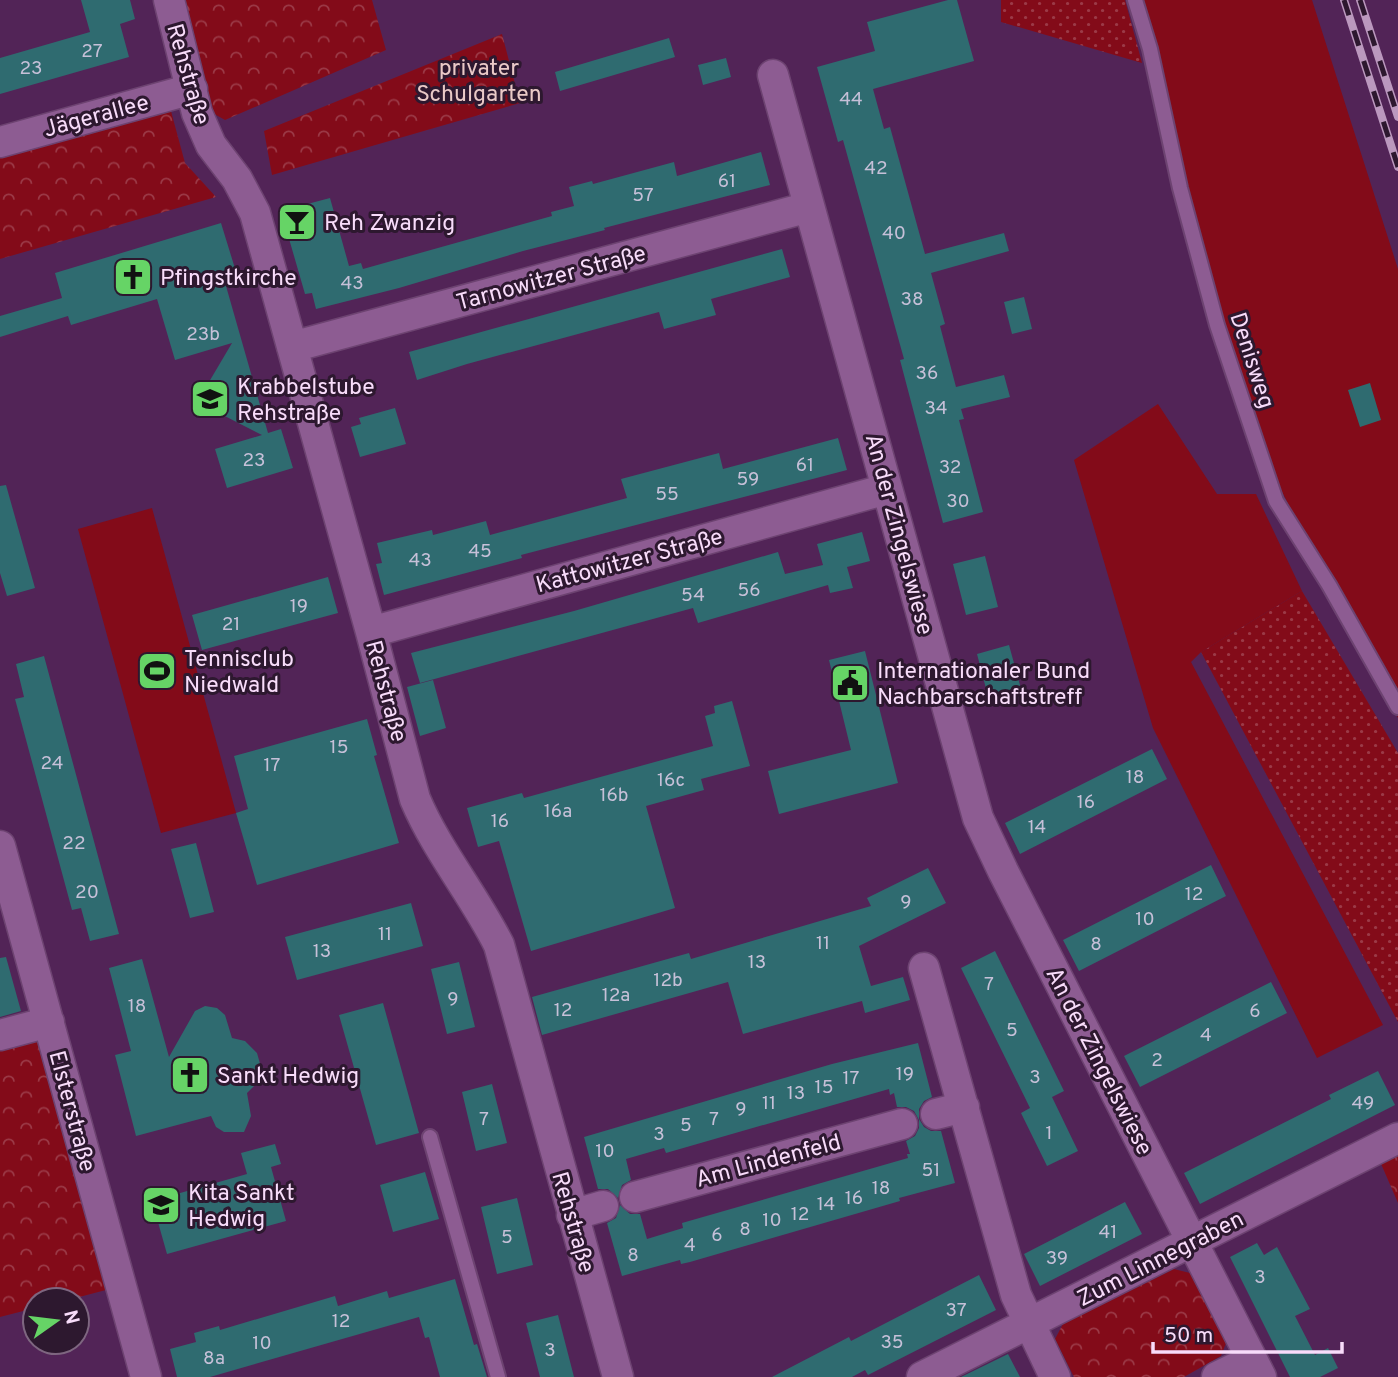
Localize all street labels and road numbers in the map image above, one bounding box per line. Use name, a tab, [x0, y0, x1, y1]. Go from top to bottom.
street label: Rehstraße	[158, 21, 215, 129]
street label: Jägerallee	[41, 89, 153, 145]
street label: Tarnowitzer Straße	[454, 240, 650, 319]
street label: Denisweg	[1221, 309, 1280, 413]
street label: An der Zingelswiese	[857, 431, 938, 638]
street label: Kattowitzer Straße	[533, 524, 726, 601]
street label: Rehstraße	[357, 638, 412, 746]
street label: An der Zingelswiese	[1038, 963, 1158, 1161]
street label: Elsterstraße	[41, 1048, 101, 1175]
street label: Am Lindenfeld	[693, 1129, 845, 1196]
street label: Rehstraße	[543, 1169, 600, 1277]
street label: Zum Linnegraben	[1073, 1206, 1249, 1315]

